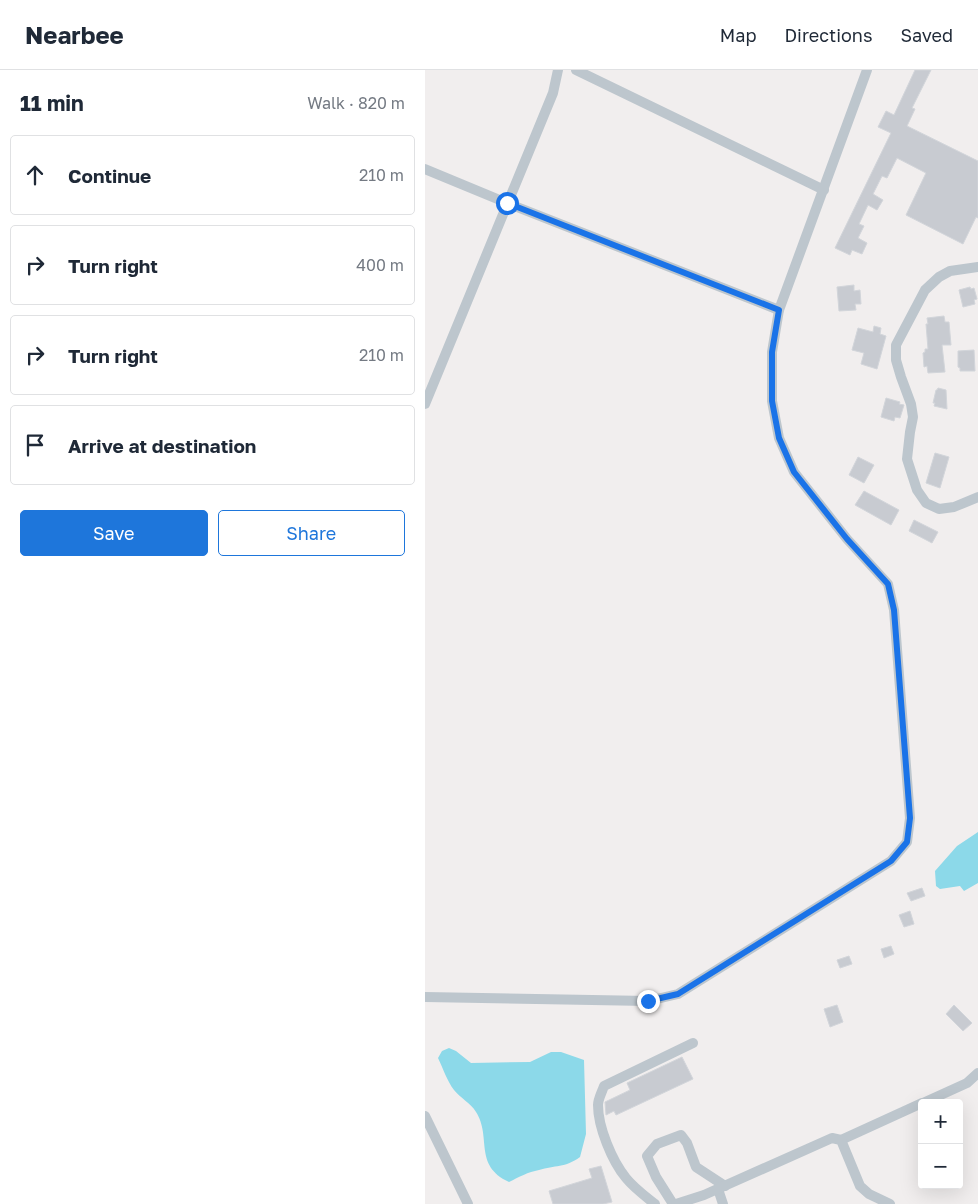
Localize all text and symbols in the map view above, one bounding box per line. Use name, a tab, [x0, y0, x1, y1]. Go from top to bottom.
text: Nearbee	[25, 20, 124, 49]
text: Map	[720, 24, 756, 46]
text: Directions	[784, 24, 872, 46]
text: Saved	[900, 24, 953, 46]
text: 11 min	[20, 90, 84, 116]
text: Walk · 820 m	[307, 93, 405, 113]
icon: ahead	[21, 161, 49, 189]
text: Continue	[68, 164, 151, 187]
text: 210 m	[359, 165, 404, 185]
route start	[496, 192, 519, 215]
icon: right	[21, 251, 49, 279]
text: Turn right	[68, 254, 158, 277]
text: 400 m	[356, 255, 404, 275]
icon: right	[21, 341, 49, 369]
text: Turn right	[68, 344, 158, 367]
text: 210 m	[359, 345, 404, 365]
icon: arrive	[21, 431, 49, 459]
text: Arrive at destination	[68, 434, 256, 457]
button: Save	[20, 510, 208, 556]
button: Share	[218, 510, 405, 556]
route end	[637, 990, 660, 1013]
map controls	[918, 1099, 963, 1189]
button: +	[918, 1099, 963, 1144]
button: −	[918, 1144, 963, 1189]

